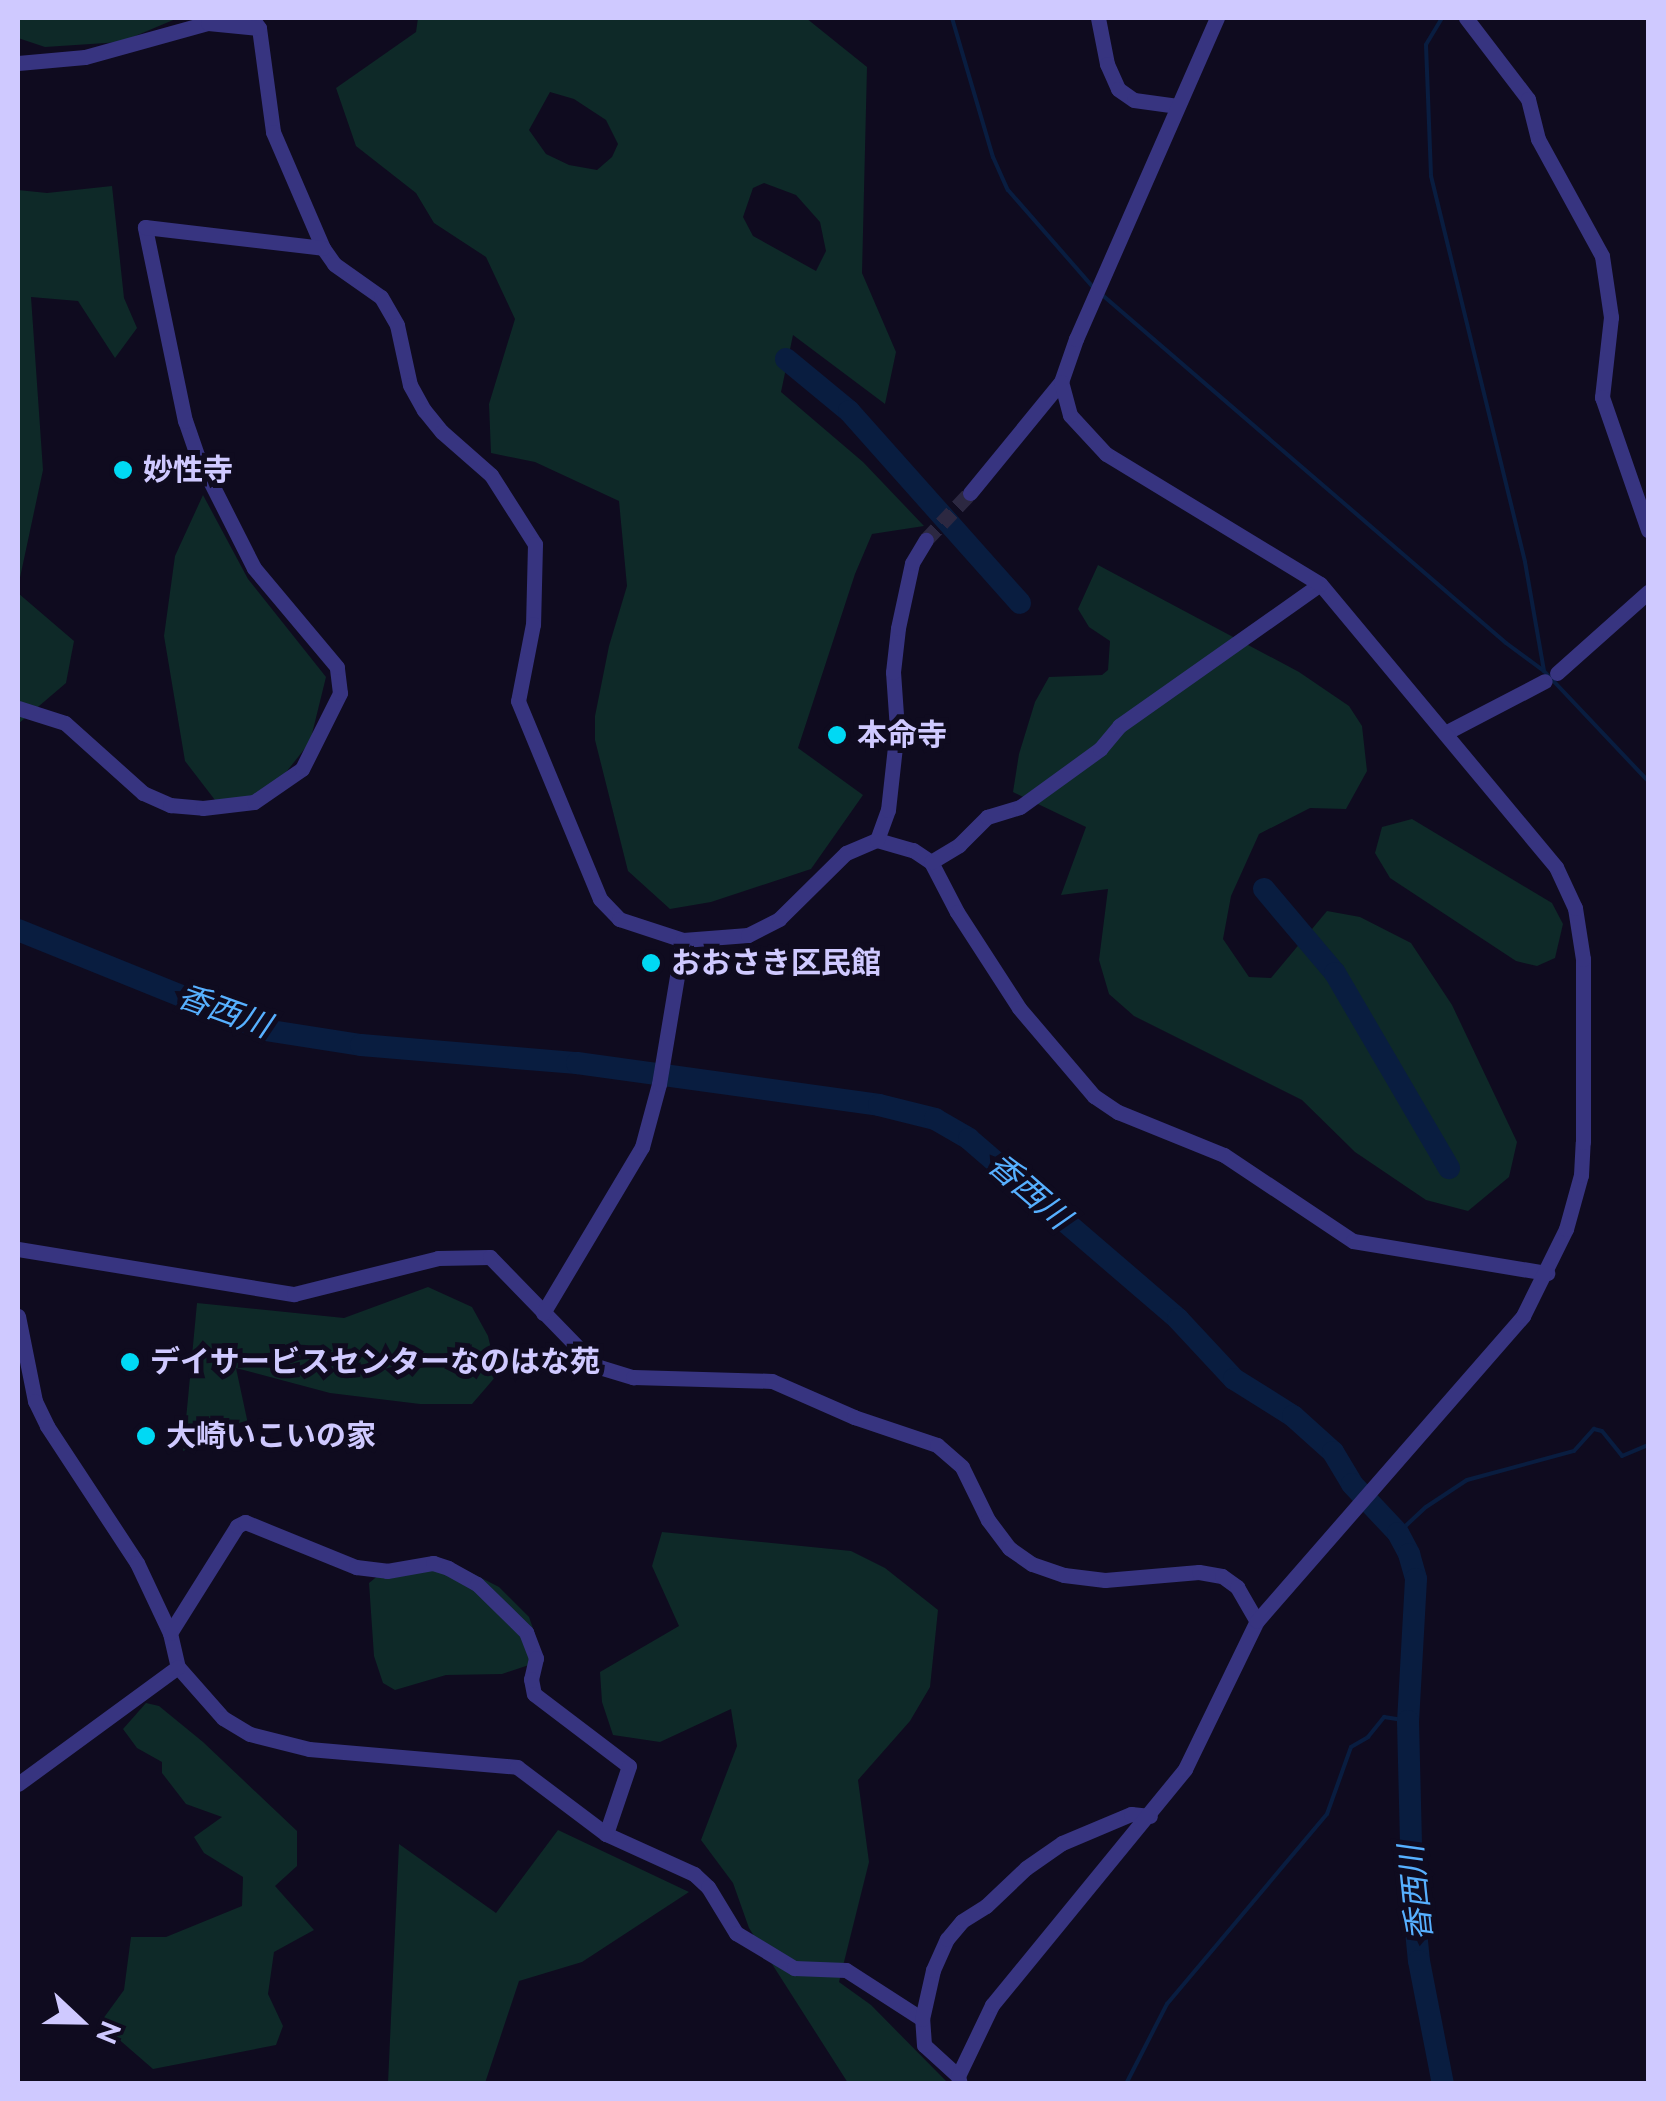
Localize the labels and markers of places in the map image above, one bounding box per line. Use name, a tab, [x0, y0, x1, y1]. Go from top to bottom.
place label: 妙性寺	[143, 452, 233, 488]
marker: 妙性寺	[112, 459, 134, 481]
place label: 本命寺	[857, 717, 947, 753]
marker: 本命寺	[826, 724, 848, 746]
place label: おおさき区民館	[671, 945, 881, 981]
marker: おおさき区民館	[640, 952, 662, 974]
place label: デイサービスセンターなのはな苑	[150, 1344, 600, 1380]
marker: デイサービスセンターなのはな苑	[119, 1351, 141, 1373]
place label: 大崎いこいの家	[166, 1418, 376, 1454]
marker: 大崎いこいの家	[135, 1425, 157, 1447]

